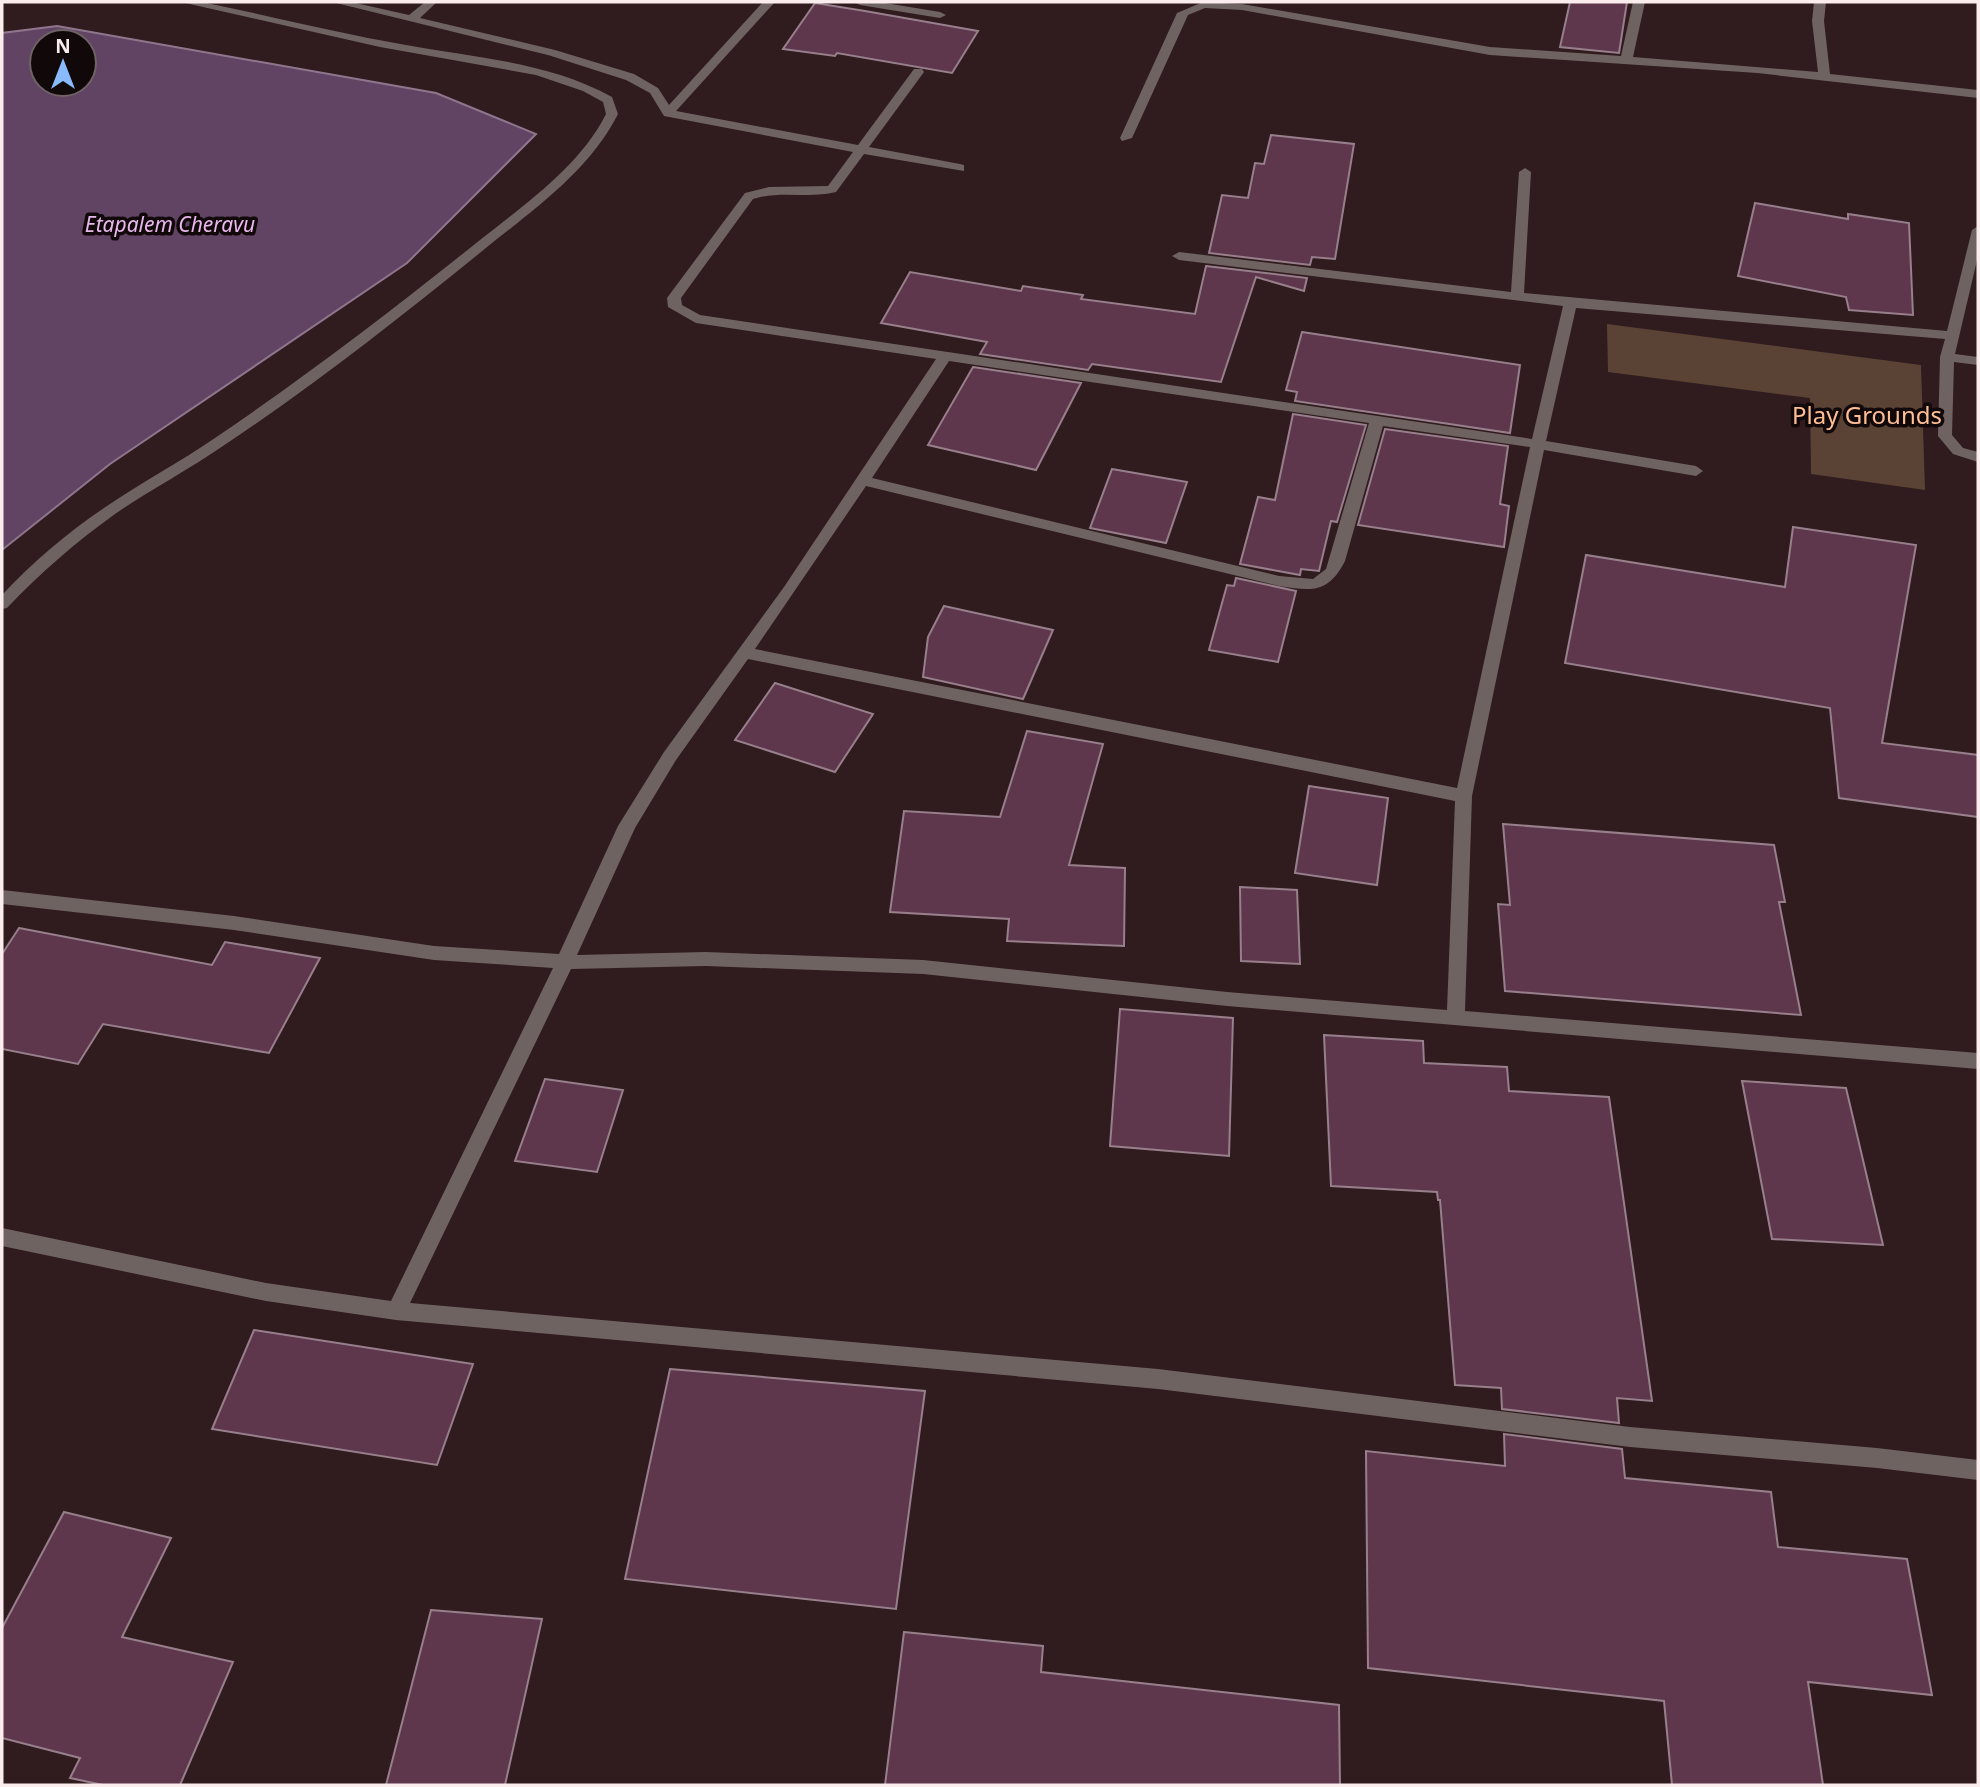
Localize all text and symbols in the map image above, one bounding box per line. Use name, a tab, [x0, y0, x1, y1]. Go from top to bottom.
north arrow	[28, 28, 98, 98]
text: N	[55, 33, 71, 59]
water label: Etapalem Cheravu	[85, 210, 255, 238]
park label: Play Grounds	[1792, 398, 1942, 431]

